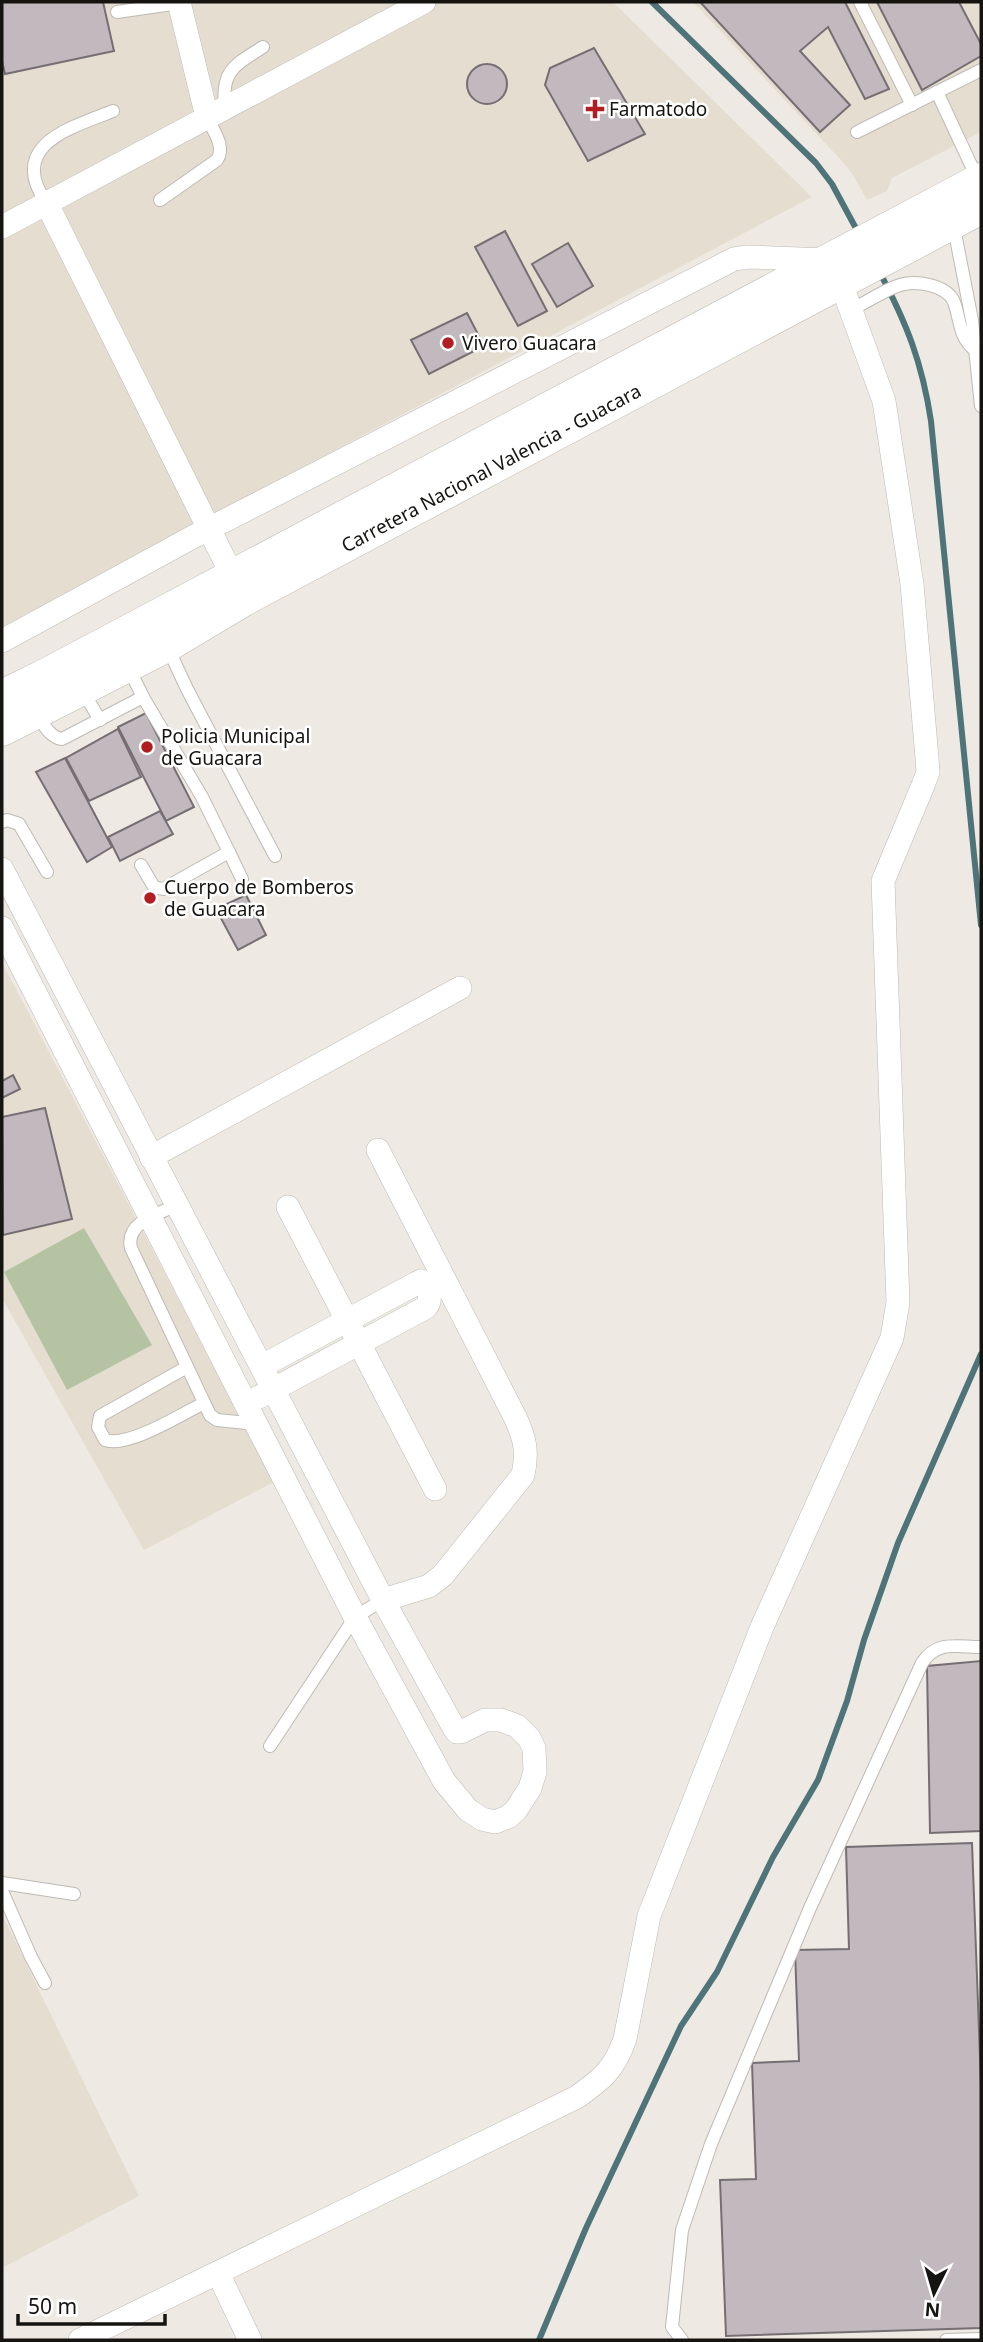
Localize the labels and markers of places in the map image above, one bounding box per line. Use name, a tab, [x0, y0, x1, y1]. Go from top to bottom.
place label: Farmatodo	[609, 96, 707, 122]
marker: Farmatodo	[587, 101, 603, 117]
place label: Vivero Guacara	[462, 330, 597, 356]
marker: Vivero Guacara	[440, 335, 456, 351]
place label: Policia Municipal de Guacara	[161, 723, 310, 771]
marker: Policia Municipal de Guacara	[139, 739, 155, 755]
place label: Cuerpo de Bomberos de Guacara	[164, 874, 354, 922]
marker: Cuerpo de Bomberos de Guacara	[142, 890, 158, 906]

